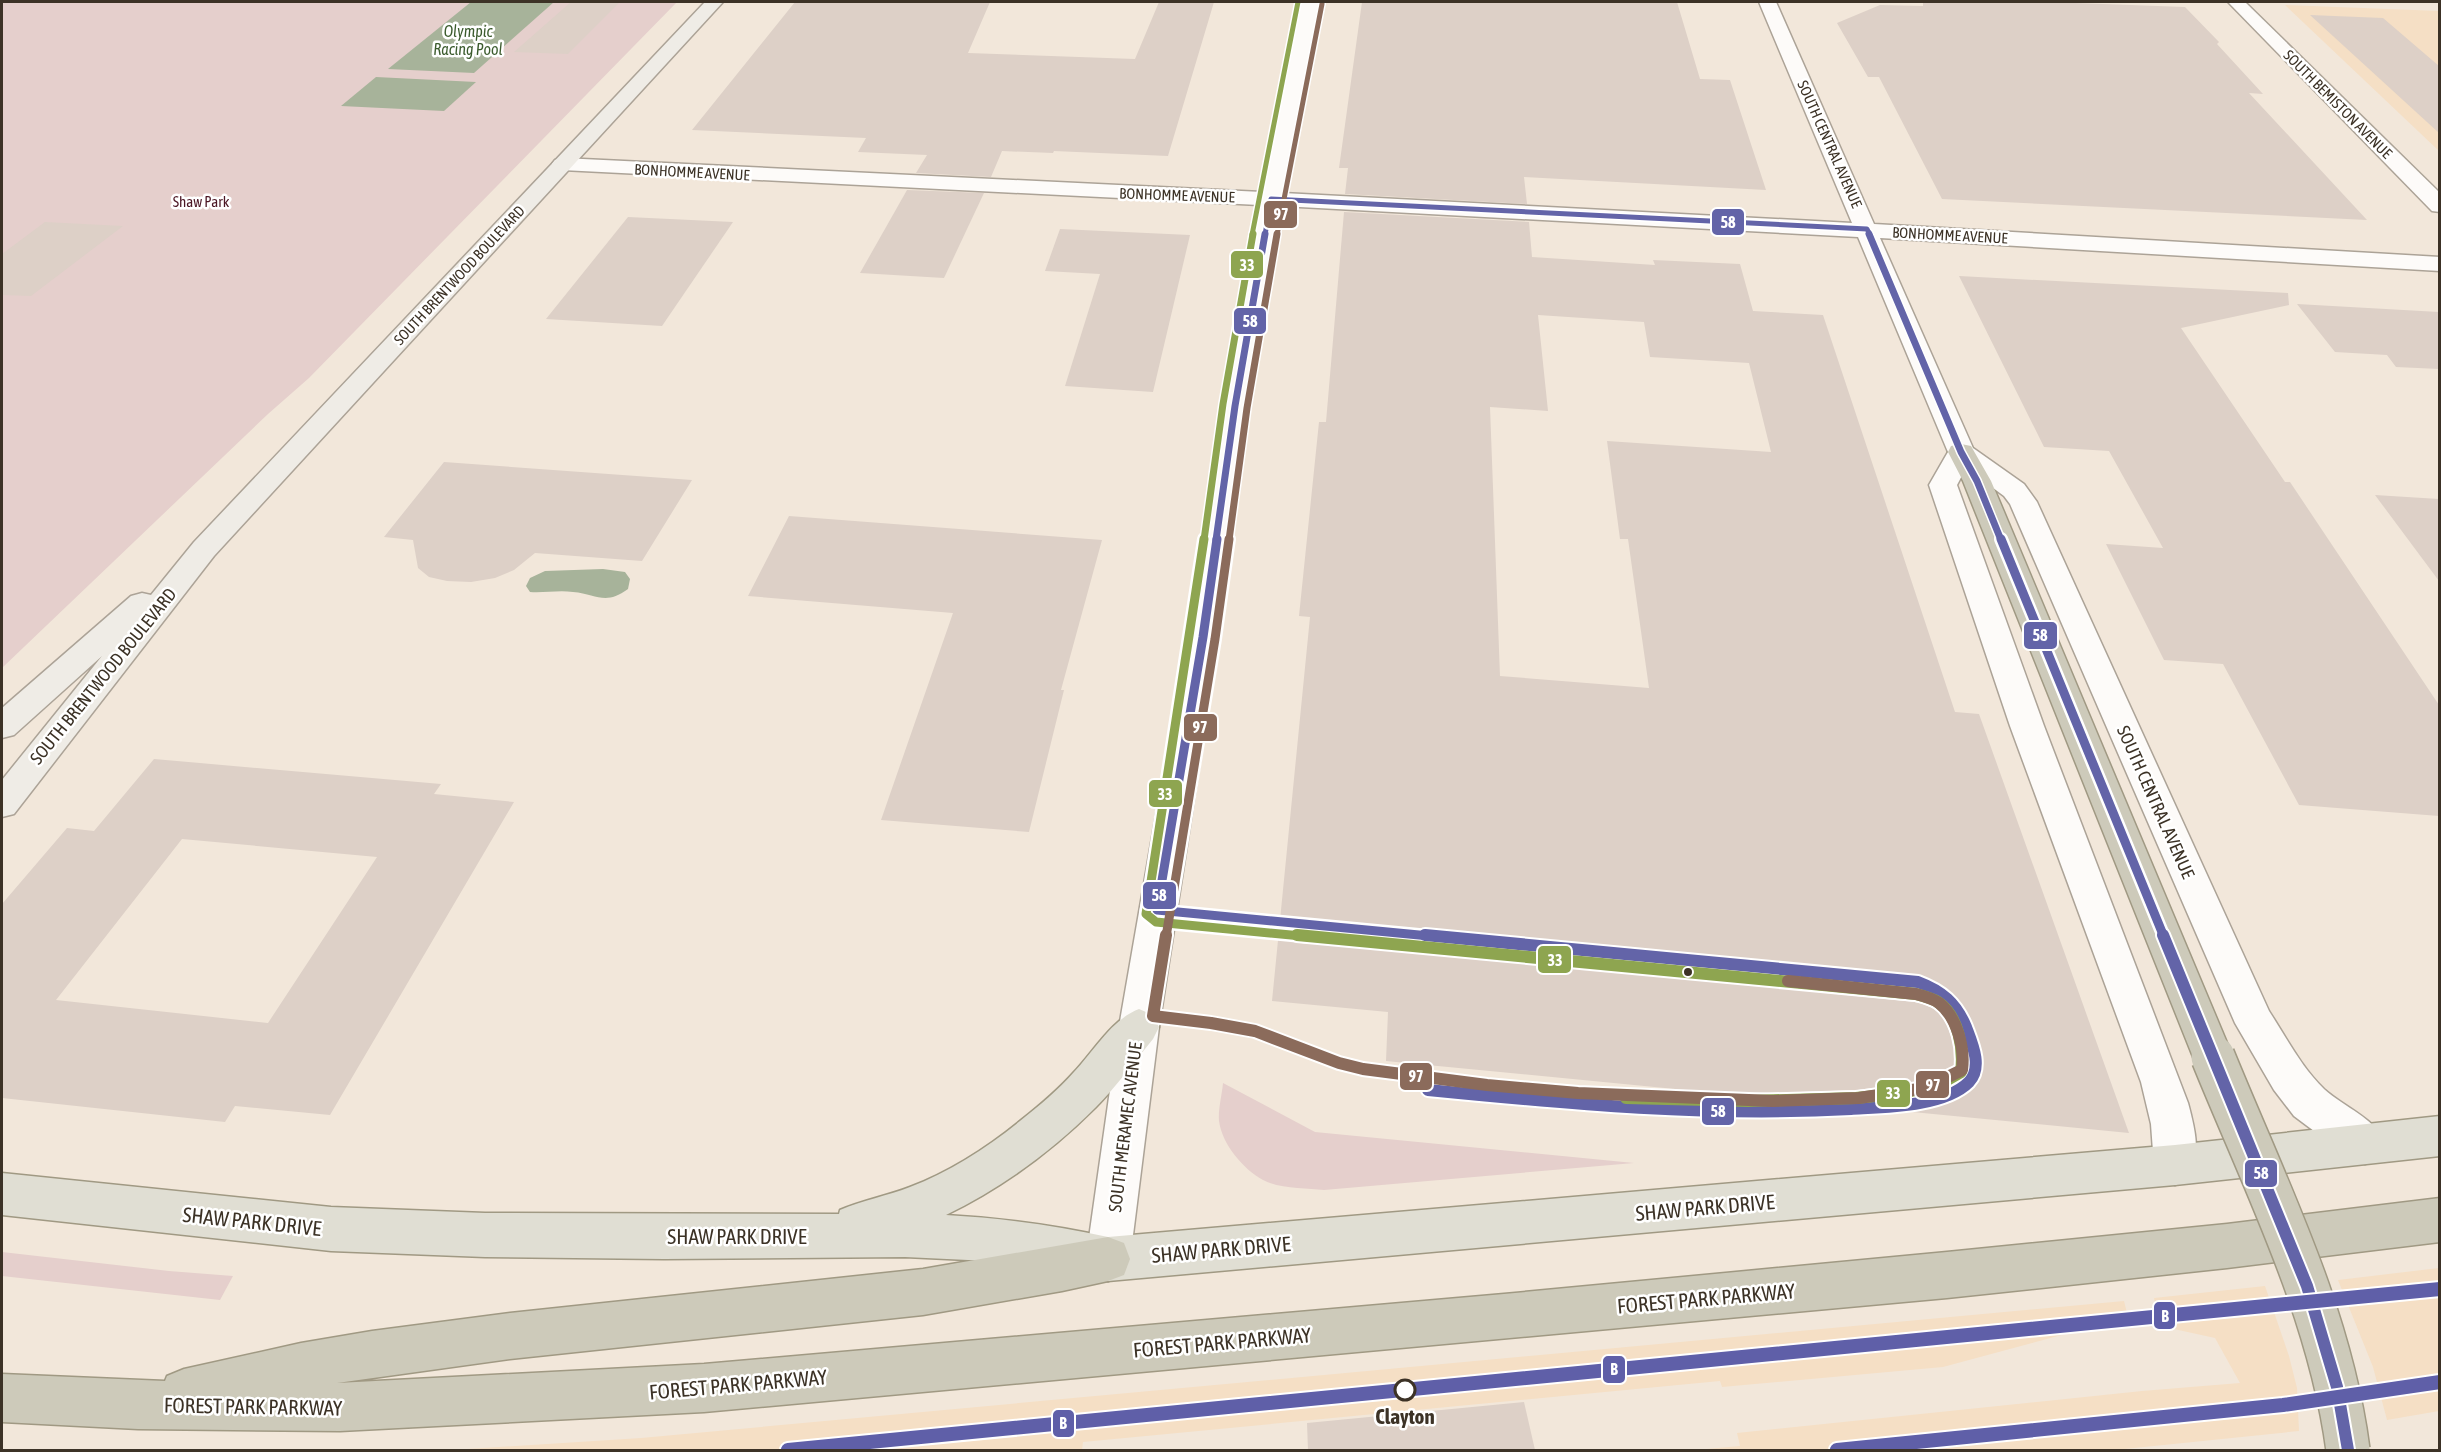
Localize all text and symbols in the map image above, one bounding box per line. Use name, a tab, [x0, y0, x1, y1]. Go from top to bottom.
water label: Olympic Racing Pool	[433, 22, 503, 59]
street label: SOUTH BEMISTON AVENUE	[2280, 46, 2396, 162]
street label: SOUTH CENTRAL AVENUE	[1794, 78, 1866, 211]
street label: BONHOMME AVENUE	[634, 160, 751, 184]
street label: BONHOMME AVENUE	[1119, 184, 1236, 206]
park label: Shaw Park	[173, 193, 230, 210]
line badge: 97	[1263, 200, 1298, 229]
street label: SOUTH BRENTWOOD BOULEVARD	[390, 202, 528, 348]
text: 97	[1273, 205, 1289, 223]
line badge: 58	[1711, 208, 1745, 236]
text: 58	[1720, 213, 1736, 231]
street label: BONHOMME AVENUE	[1892, 223, 2009, 247]
line badge: 33	[1230, 250, 1264, 279]
text: 33	[1239, 256, 1255, 274]
line badge: 58	[1233, 307, 1267, 335]
text: 58	[1242, 312, 1258, 330]
street label: SOUTH BRENTWOOD BOULEVARD	[26, 584, 180, 768]
line badge: 58	[2023, 621, 2058, 650]
text: 58	[2032, 626, 2048, 644]
line badge: 97	[1183, 713, 1218, 742]
text: 97	[1192, 718, 1208, 736]
street label: SOUTH CENTRAL AVENUE	[2113, 722, 2199, 882]
line badge: 33	[1148, 779, 1183, 808]
text: 33	[1157, 785, 1173, 803]
line badge: 58	[1142, 881, 1177, 910]
text: 58	[1151, 886, 1167, 904]
line badge: 33	[1537, 945, 1572, 974]
text: 33	[1547, 951, 1563, 969]
unlabelled marker	[1682, 966, 1694, 978]
street label: SOUTH MERAMEC AVENUE	[1104, 1040, 1146, 1213]
line badge: 97	[1399, 1062, 1433, 1091]
text: 97	[1408, 1067, 1424, 1085]
line badge: 97	[1915, 1070, 1950, 1099]
text: 97	[1925, 1076, 1941, 1094]
line badge: 33	[1876, 1079, 1911, 1108]
text: 33	[1885, 1084, 1901, 1102]
line badge: 58	[1701, 1097, 1735, 1126]
text: 58	[1710, 1102, 1726, 1120]
line badge: 58	[2244, 1159, 2278, 1188]
text: 58	[2253, 1164, 2269, 1182]
street label: SHAW PARK DRIVE	[1635, 1189, 1775, 1225]
street label: SHAW PARK DRIVE	[181, 1202, 323, 1240]
street label: SHAW PARK DRIVE	[667, 1224, 807, 1248]
street label: SHAW PARK DRIVE	[1151, 1231, 1291, 1267]
street label: FOREST PARK PARKWAY	[1616, 1278, 1797, 1318]
line badge: B	[2153, 1301, 2176, 1330]
text: B	[2161, 1307, 2169, 1325]
street label: FOREST PARK PARKWAY	[1132, 1322, 1313, 1362]
line badge: B	[1602, 1355, 1626, 1384]
text: B	[1610, 1360, 1618, 1378]
street label: FOREST PARK PARKWAY	[648, 1364, 829, 1404]
marker: Clayton	[1394, 1379, 1416, 1401]
street label: FOREST PARK PARKWAY	[164, 1392, 343, 1420]
place label: Clayton	[1375, 1404, 1435, 1428]
line badge: B	[1052, 1409, 1075, 1438]
text: B	[1059, 1414, 1067, 1432]

